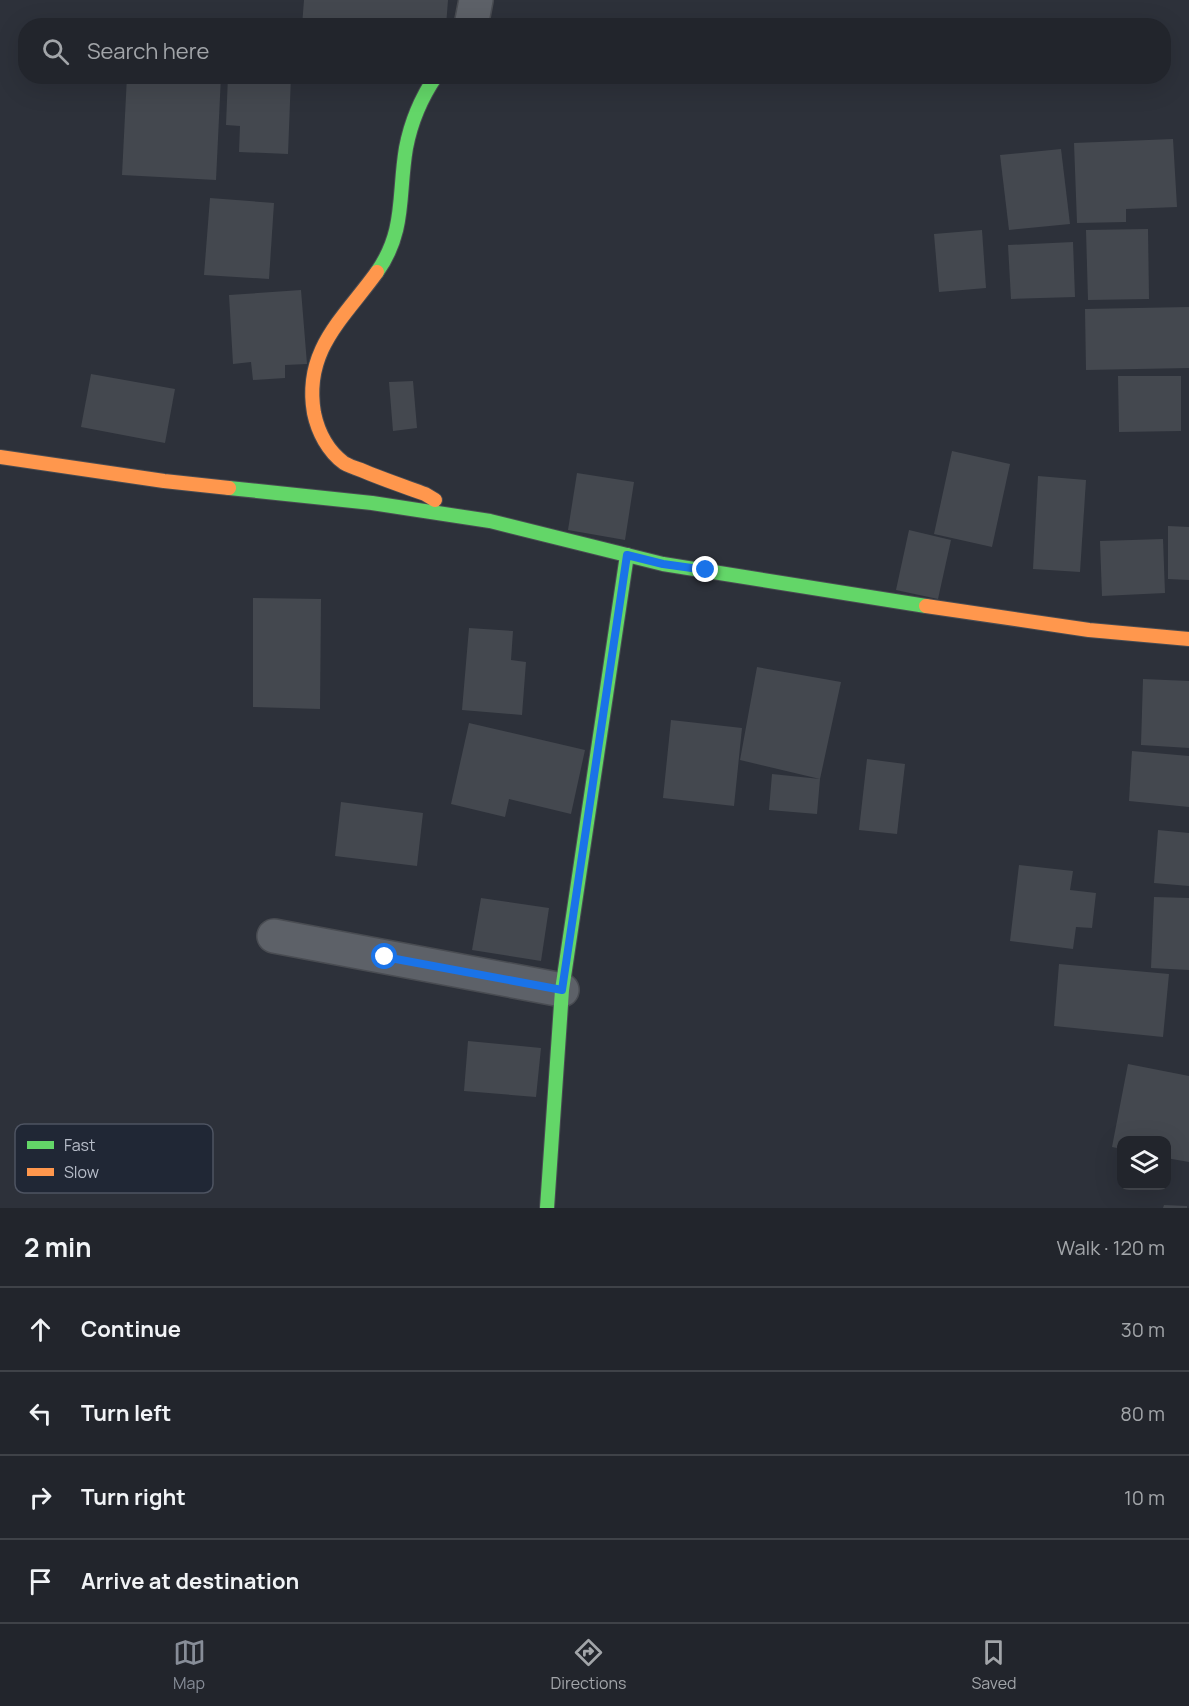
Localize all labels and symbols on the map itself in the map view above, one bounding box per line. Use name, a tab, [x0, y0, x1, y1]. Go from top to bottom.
route end	[692, 556, 718, 582]
route start	[371, 943, 397, 969]
legend	[15, 1124, 213, 1193]
text: Fast	[64, 1134, 95, 1156]
text: Slow	[64, 1161, 99, 1183]

